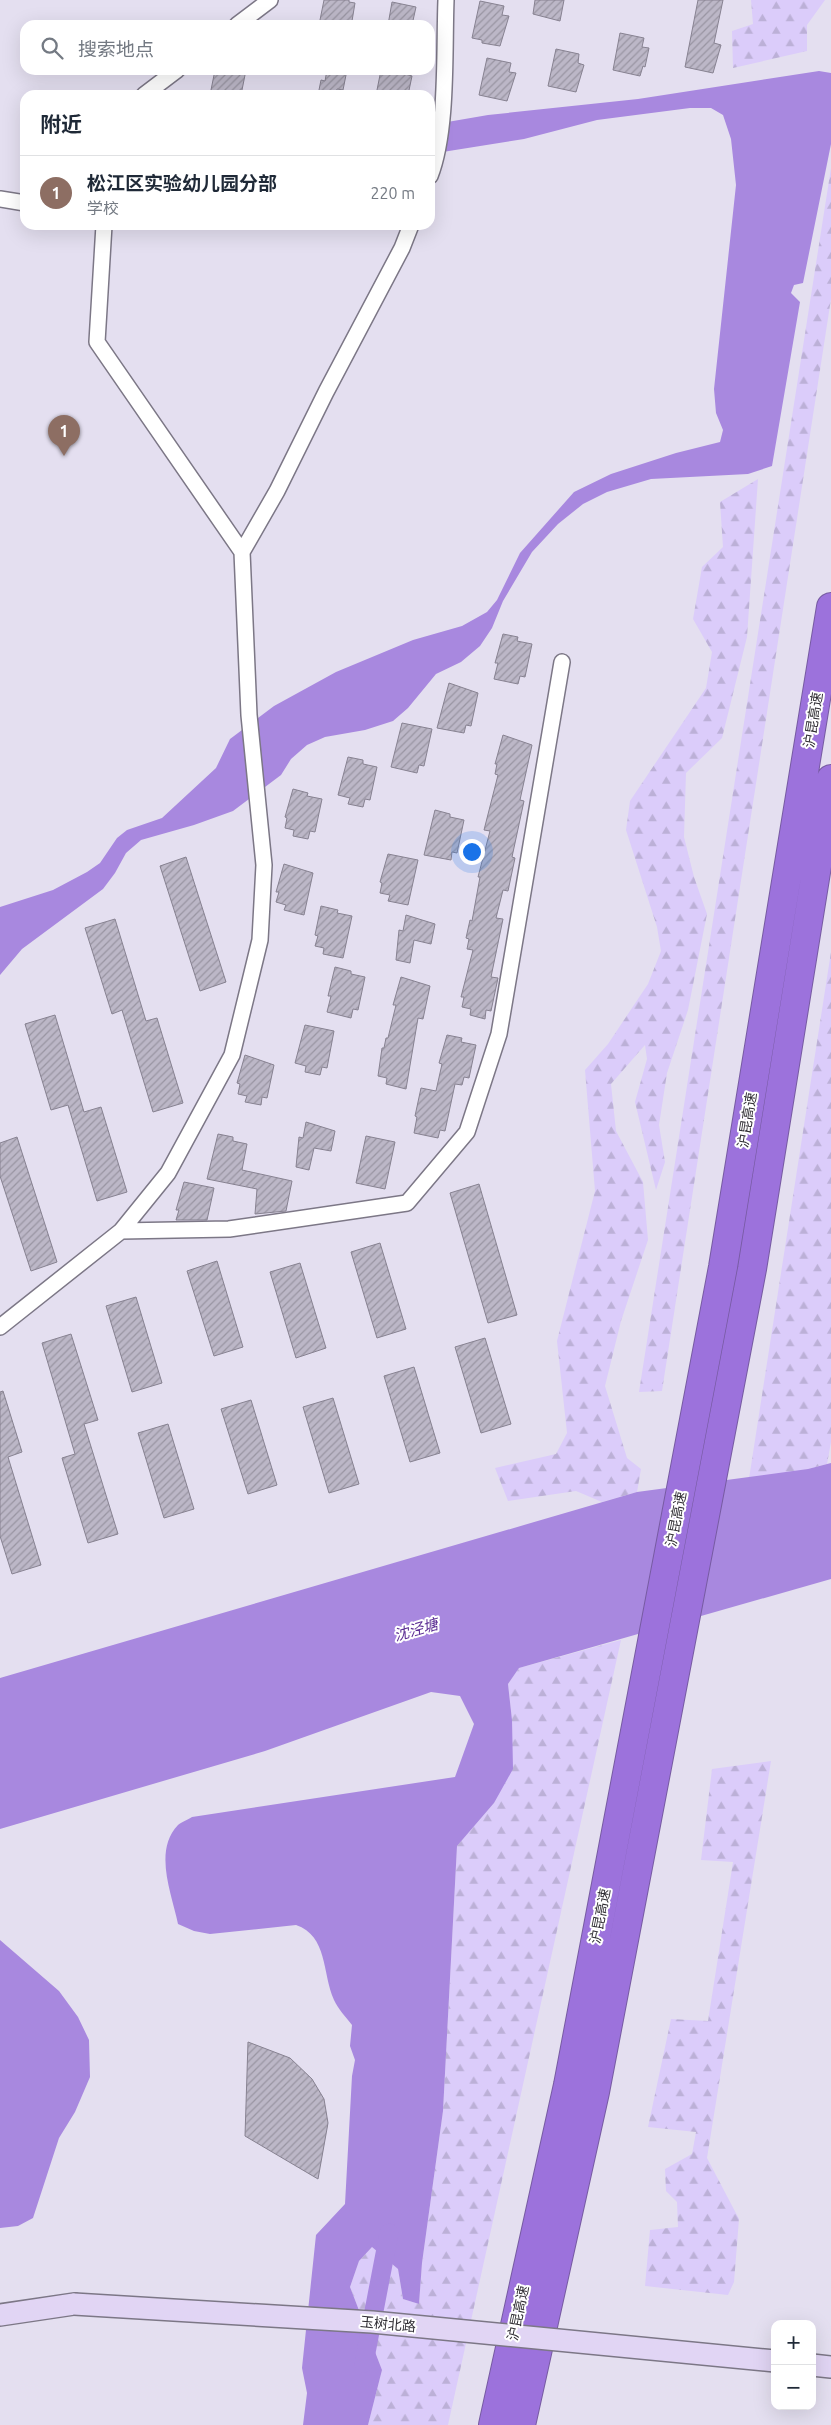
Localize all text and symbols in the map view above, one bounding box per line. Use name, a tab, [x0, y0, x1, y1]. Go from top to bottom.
search box	[20, 20, 435, 75]
icon: search	[38, 34, 66, 62]
text: 搜索地点	[78, 38, 154, 60]
text: 附近	[40, 112, 82, 136]
text: 松江区实验幼儿园分部	[87, 172, 277, 194]
text: 1	[51, 184, 61, 202]
text: 220 m	[370, 184, 415, 202]
text: 学校	[87, 199, 119, 217]
pin: 1	[48, 415, 80, 456]
street label: 沪昆高速	[801, 691, 825, 749]
your location	[459, 839, 485, 865]
street label: 沪昆高速	[735, 1091, 759, 1149]
street label: 沪昆高速	[663, 1490, 689, 1548]
water label: 沈泾塘	[392, 1614, 443, 1644]
street label: 沪昆高速	[587, 1887, 613, 1945]
street label: 沪昆高速	[504, 2284, 532, 2342]
street label: 玉树北路	[359, 2314, 417, 2334]
map controls	[771, 2320, 816, 2410]
button: +	[771, 2320, 816, 2365]
button: −	[771, 2365, 816, 2410]

